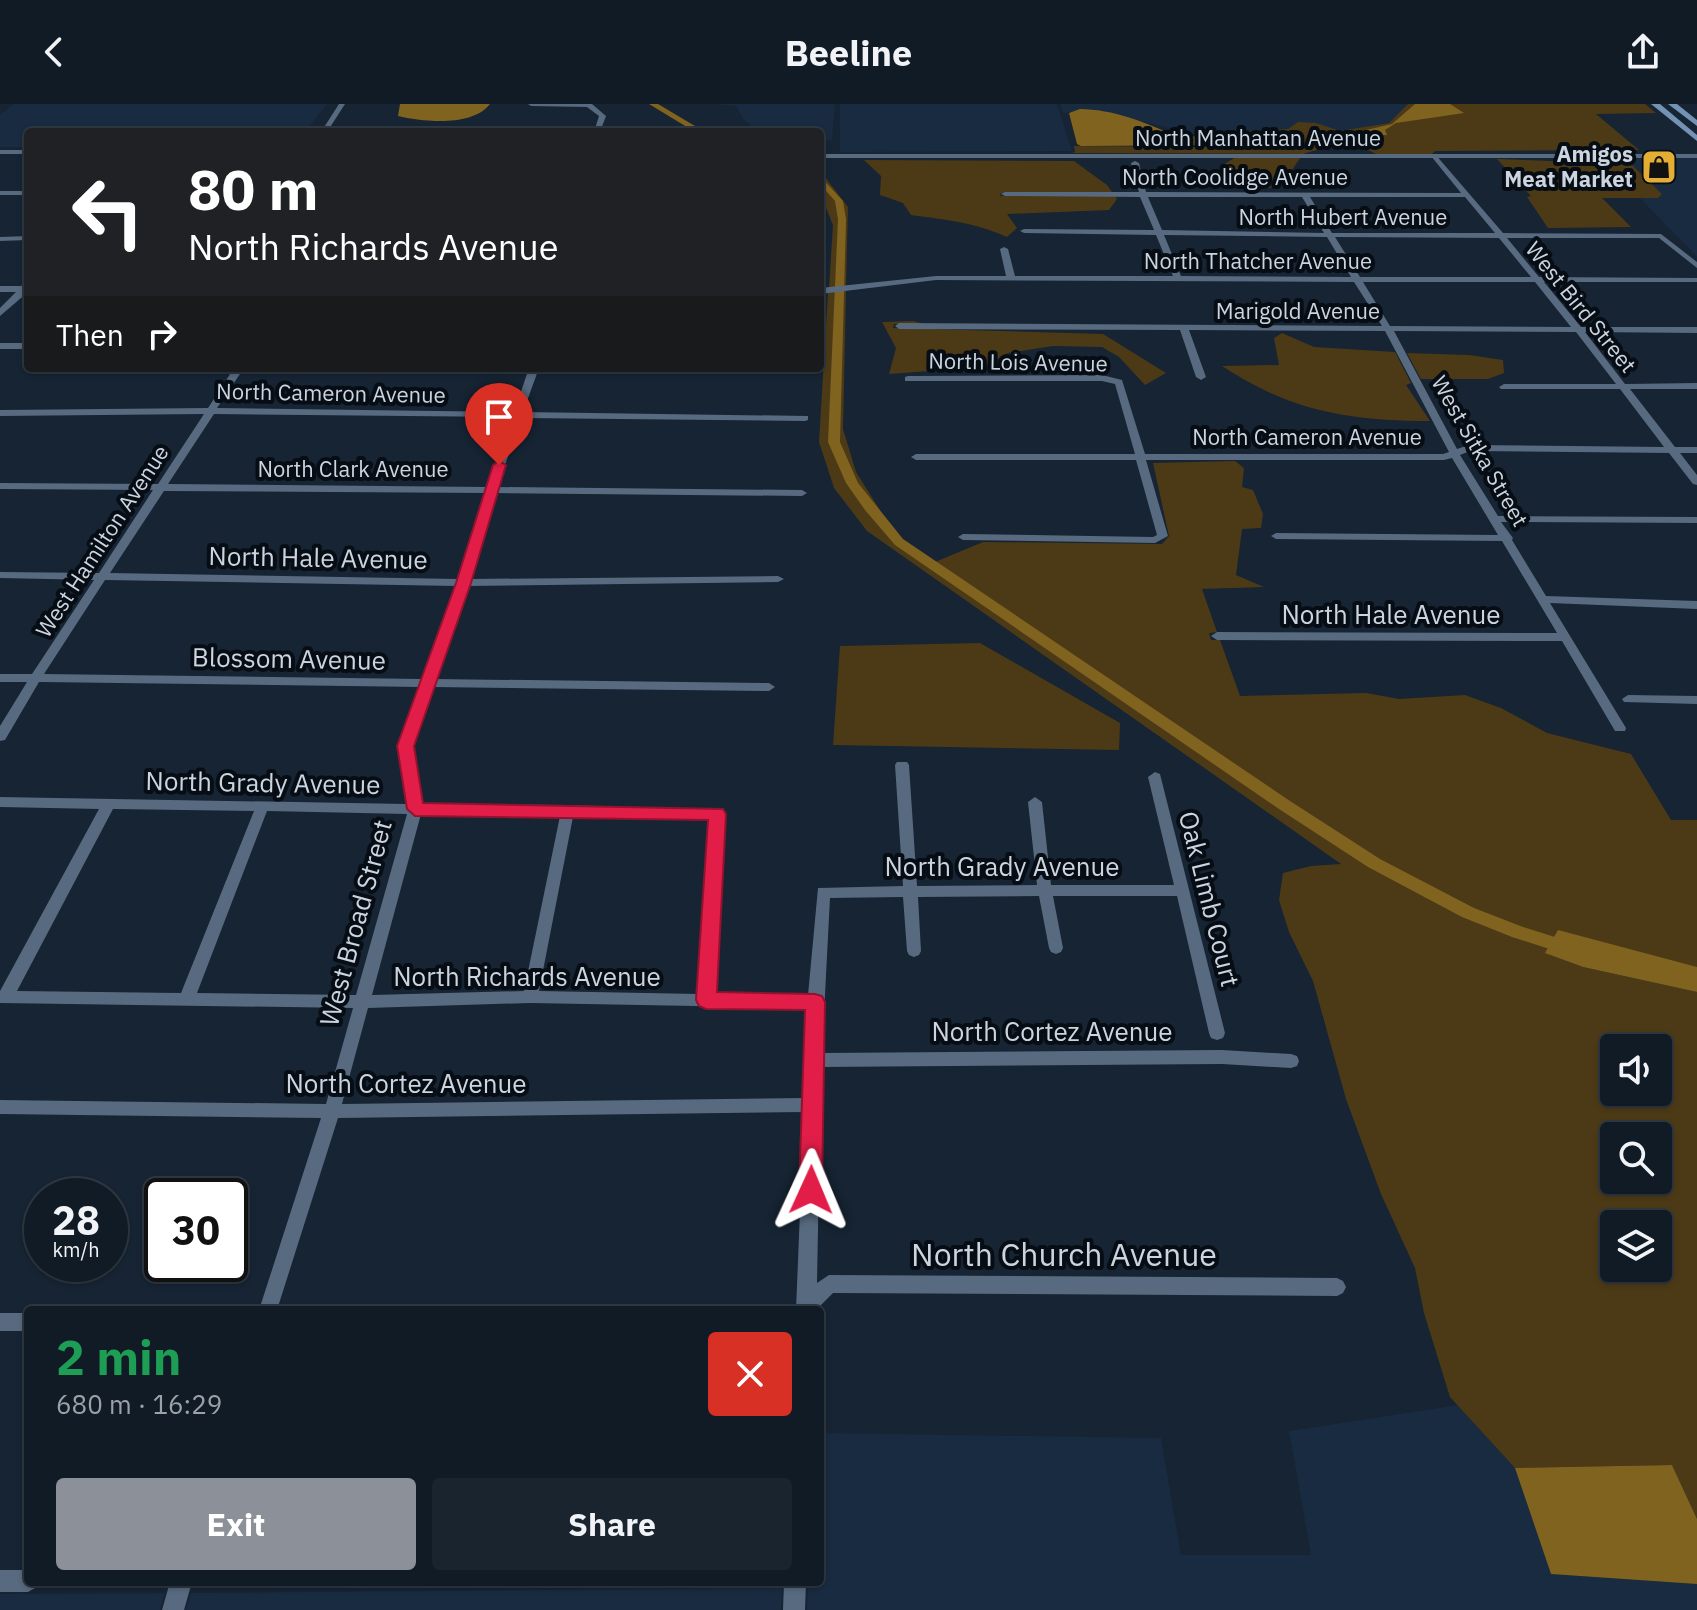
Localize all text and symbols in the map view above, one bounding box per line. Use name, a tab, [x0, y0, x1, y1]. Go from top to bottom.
text: Beeline	[785, 29, 912, 76]
icon: back	[32, 30, 76, 74]
icon: share	[1621, 30, 1665, 74]
street label: North Manhattan Avenue	[1135, 123, 1381, 152]
place label: Amigos Meat Market	[1504, 139, 1633, 193]
shop icon: Amigos Meat Market	[1640, 148, 1678, 186]
text: 80 m	[188, 153, 318, 225]
icon: left	[56, 160, 160, 264]
street label: North Coolidge Avenue	[1122, 162, 1348, 191]
street label: North Hubert Avenue	[1239, 202, 1447, 231]
text: North Richards Avenue	[188, 223, 558, 270]
street label: West Bird Street	[1519, 235, 1643, 378]
street label: North Thatcher Avenue	[1144, 246, 1372, 275]
street label: Marigold Avenue	[1216, 296, 1380, 325]
icon: right	[140, 312, 184, 356]
text: Then	[56, 315, 124, 354]
street label: North Lois Avenue	[928, 345, 1108, 378]
street label: West Sitka Street	[1425, 370, 1535, 531]
street label: North Cameron Avenue	[216, 376, 446, 409]
pin	[465, 383, 533, 465]
icon: arrive	[477, 395, 521, 439]
street label: North Cameron Avenue	[1192, 422, 1422, 451]
street label: West Hamilton Avenue	[28, 439, 175, 642]
street label: North Clark Avenue	[257, 454, 449, 483]
street label: North Hale Avenue	[208, 538, 428, 576]
street label: North Hale Avenue	[1281, 597, 1501, 631]
street label: Blossom Avenue	[192, 639, 386, 677]
street label: North Grady Avenue	[145, 763, 381, 801]
street label: Oak Limb Court	[1172, 807, 1248, 990]
street label: West Broad Street	[311, 816, 399, 1030]
street label: North Grady Avenue	[884, 849, 1120, 883]
street label: North Richards Avenue	[393, 959, 661, 993]
street label: North Cortez Avenue	[931, 1014, 1173, 1048]
map controls	[1600, 1034, 1672, 1282]
button: sound	[1600, 1034, 1672, 1106]
street label: North Cortez Avenue	[285, 1066, 527, 1100]
button: search	[1600, 1122, 1672, 1194]
position arrow	[769, 1148, 853, 1232]
speed limit sign: 30	[144, 1178, 248, 1282]
text: 28	[52, 1194, 100, 1246]
button: layers	[1600, 1210, 1672, 1282]
street label: North Church Avenue	[911, 1233, 1217, 1275]
text: km/h	[52, 1236, 100, 1263]
text: 2 min	[56, 1326, 181, 1388]
button: close	[708, 1332, 792, 1416]
text: 680 m · 16:29	[56, 1387, 222, 1421]
button: Exit	[56, 1478, 416, 1570]
button: Share	[432, 1478, 792, 1570]

